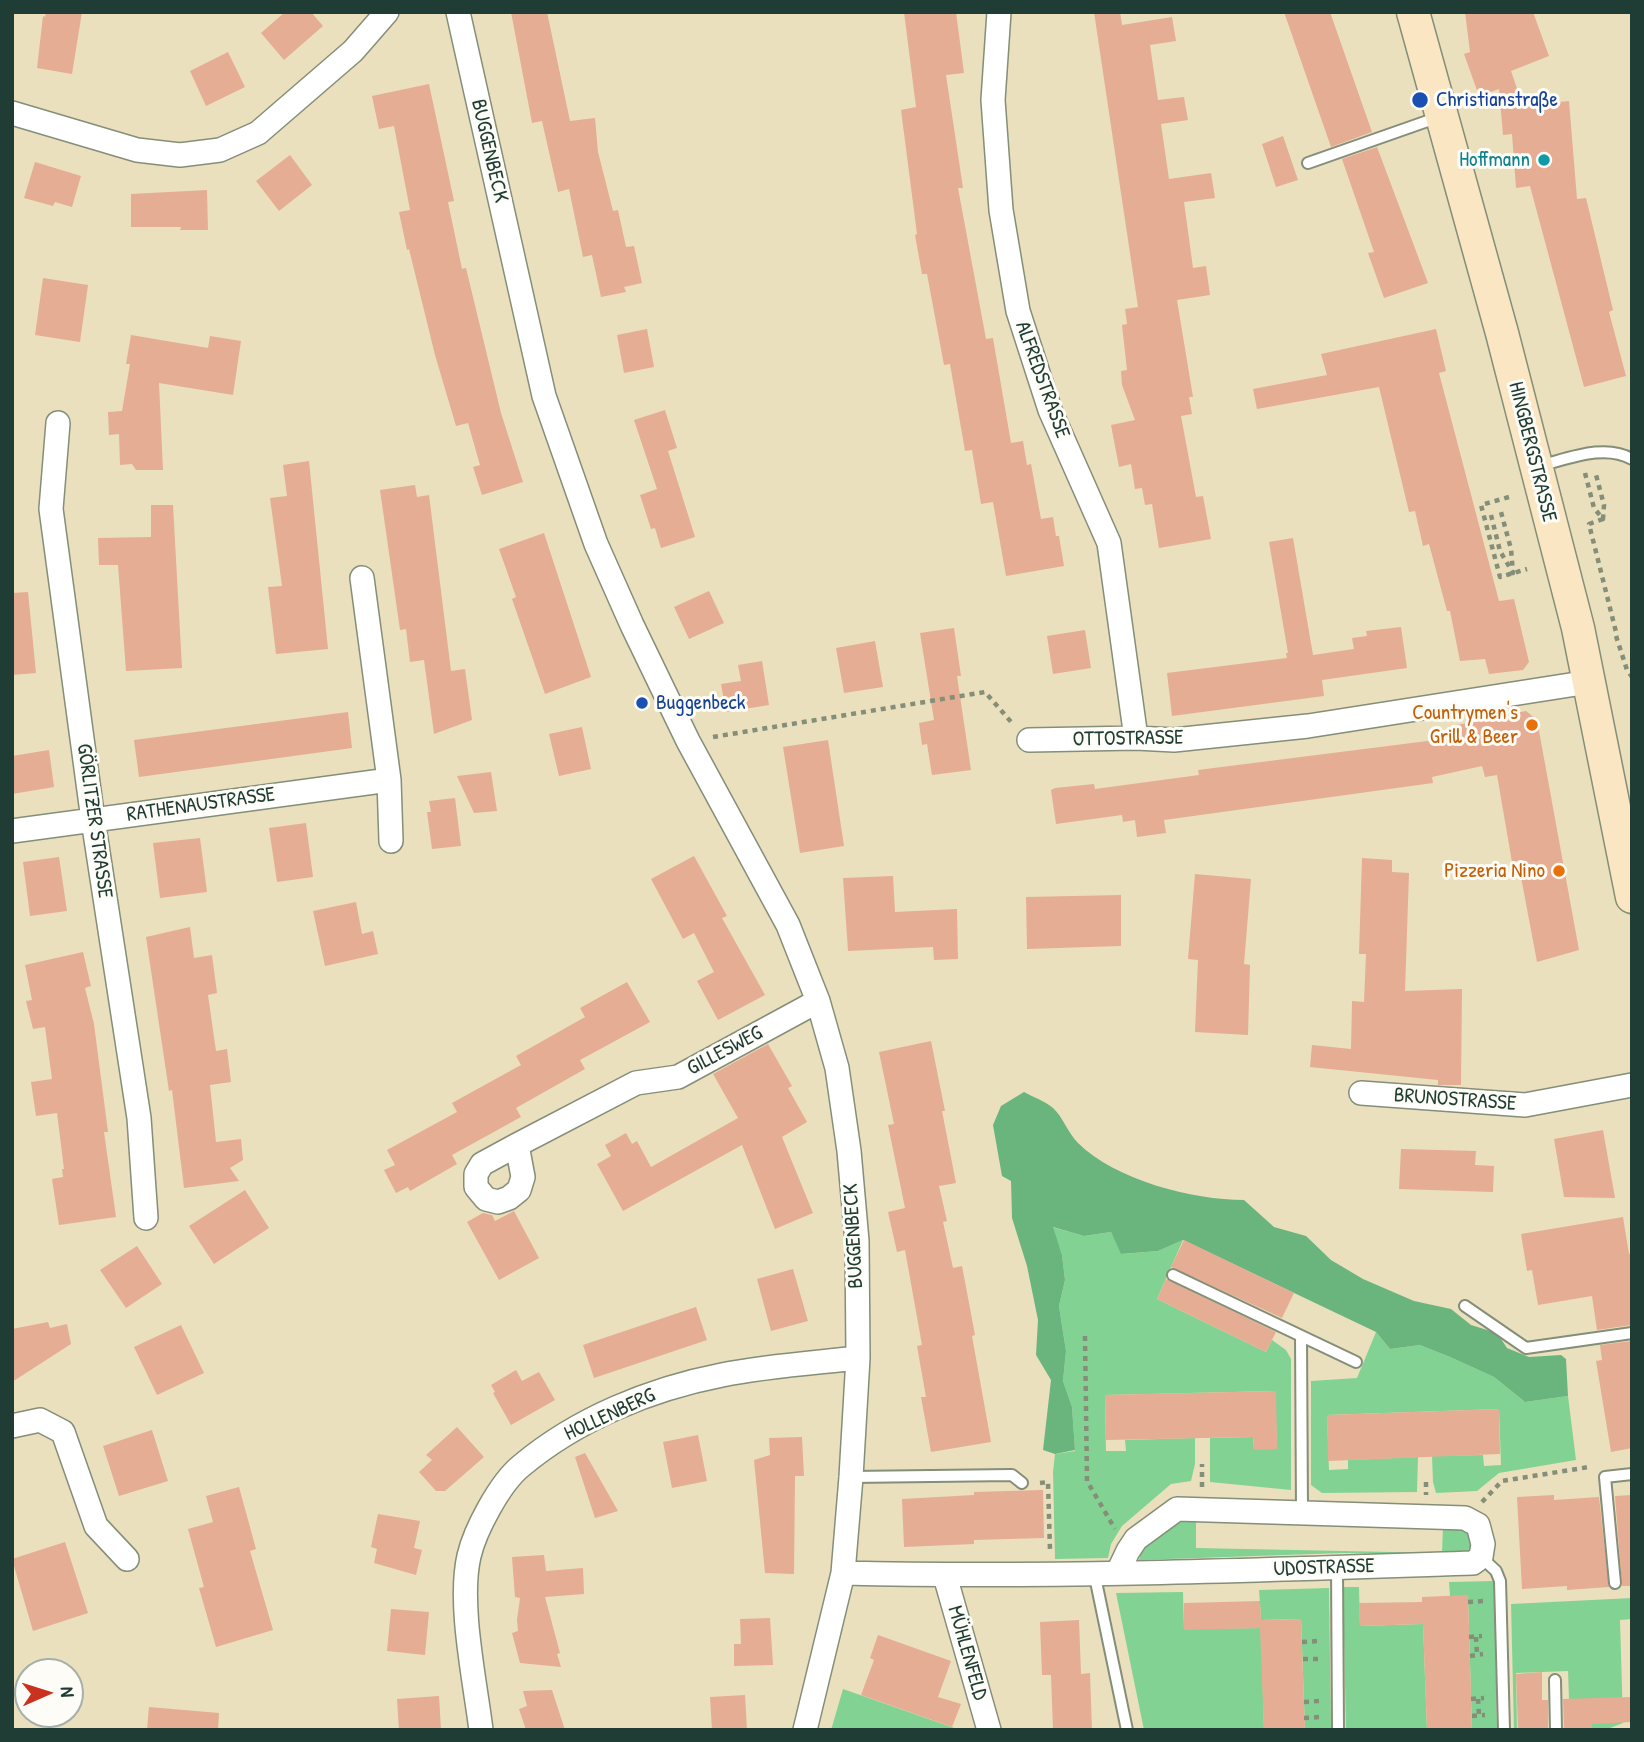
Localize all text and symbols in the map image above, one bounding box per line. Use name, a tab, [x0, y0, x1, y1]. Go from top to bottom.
place label: Christianstraße	[1436, 87, 1558, 113]
marker: Christianstraße	[1410, 90, 1430, 110]
street label: BUGGENBECK	[465, 97, 513, 205]
place label: Hoffmann	[1459, 147, 1530, 173]
marker: Hoffmann	[1536, 152, 1552, 168]
street label: ALFREDSTRASSE	[1009, 318, 1075, 442]
street label: HINGBERGSTRASSE	[1502, 379, 1562, 525]
place label: Buggenbeck	[656, 690, 745, 716]
marker: Buggenbeck	[634, 695, 650, 711]
place label: Countrymen's Grill & Beer	[1412, 700, 1518, 750]
marker: Countrymen's Grill & Beer	[1524, 717, 1540, 733]
street label: OTTOSTRASSE	[1072, 725, 1184, 753]
street label: GÖRLITZER STRASSE	[71, 742, 117, 900]
street label: RATHENAUSTRASSE	[125, 782, 277, 828]
place label: Pizzeria Nino	[1444, 858, 1545, 884]
marker: Pizzeria Nino	[1551, 863, 1567, 879]
street label: GILLESWEG	[683, 1021, 767, 1081]
street label: BRUNOSTRASSE	[1393, 1083, 1517, 1117]
street label: BUGGENBECK	[839, 1183, 869, 1289]
street label: HOLLENBERG	[561, 1383, 659, 1447]
street label: UDOSTRASSE	[1273, 1554, 1375, 1582]
street label: MÜHLENFELD	[942, 1603, 992, 1703]
north arrow	[14, 1658, 84, 1728]
text: N	[55, 1686, 81, 1698]

